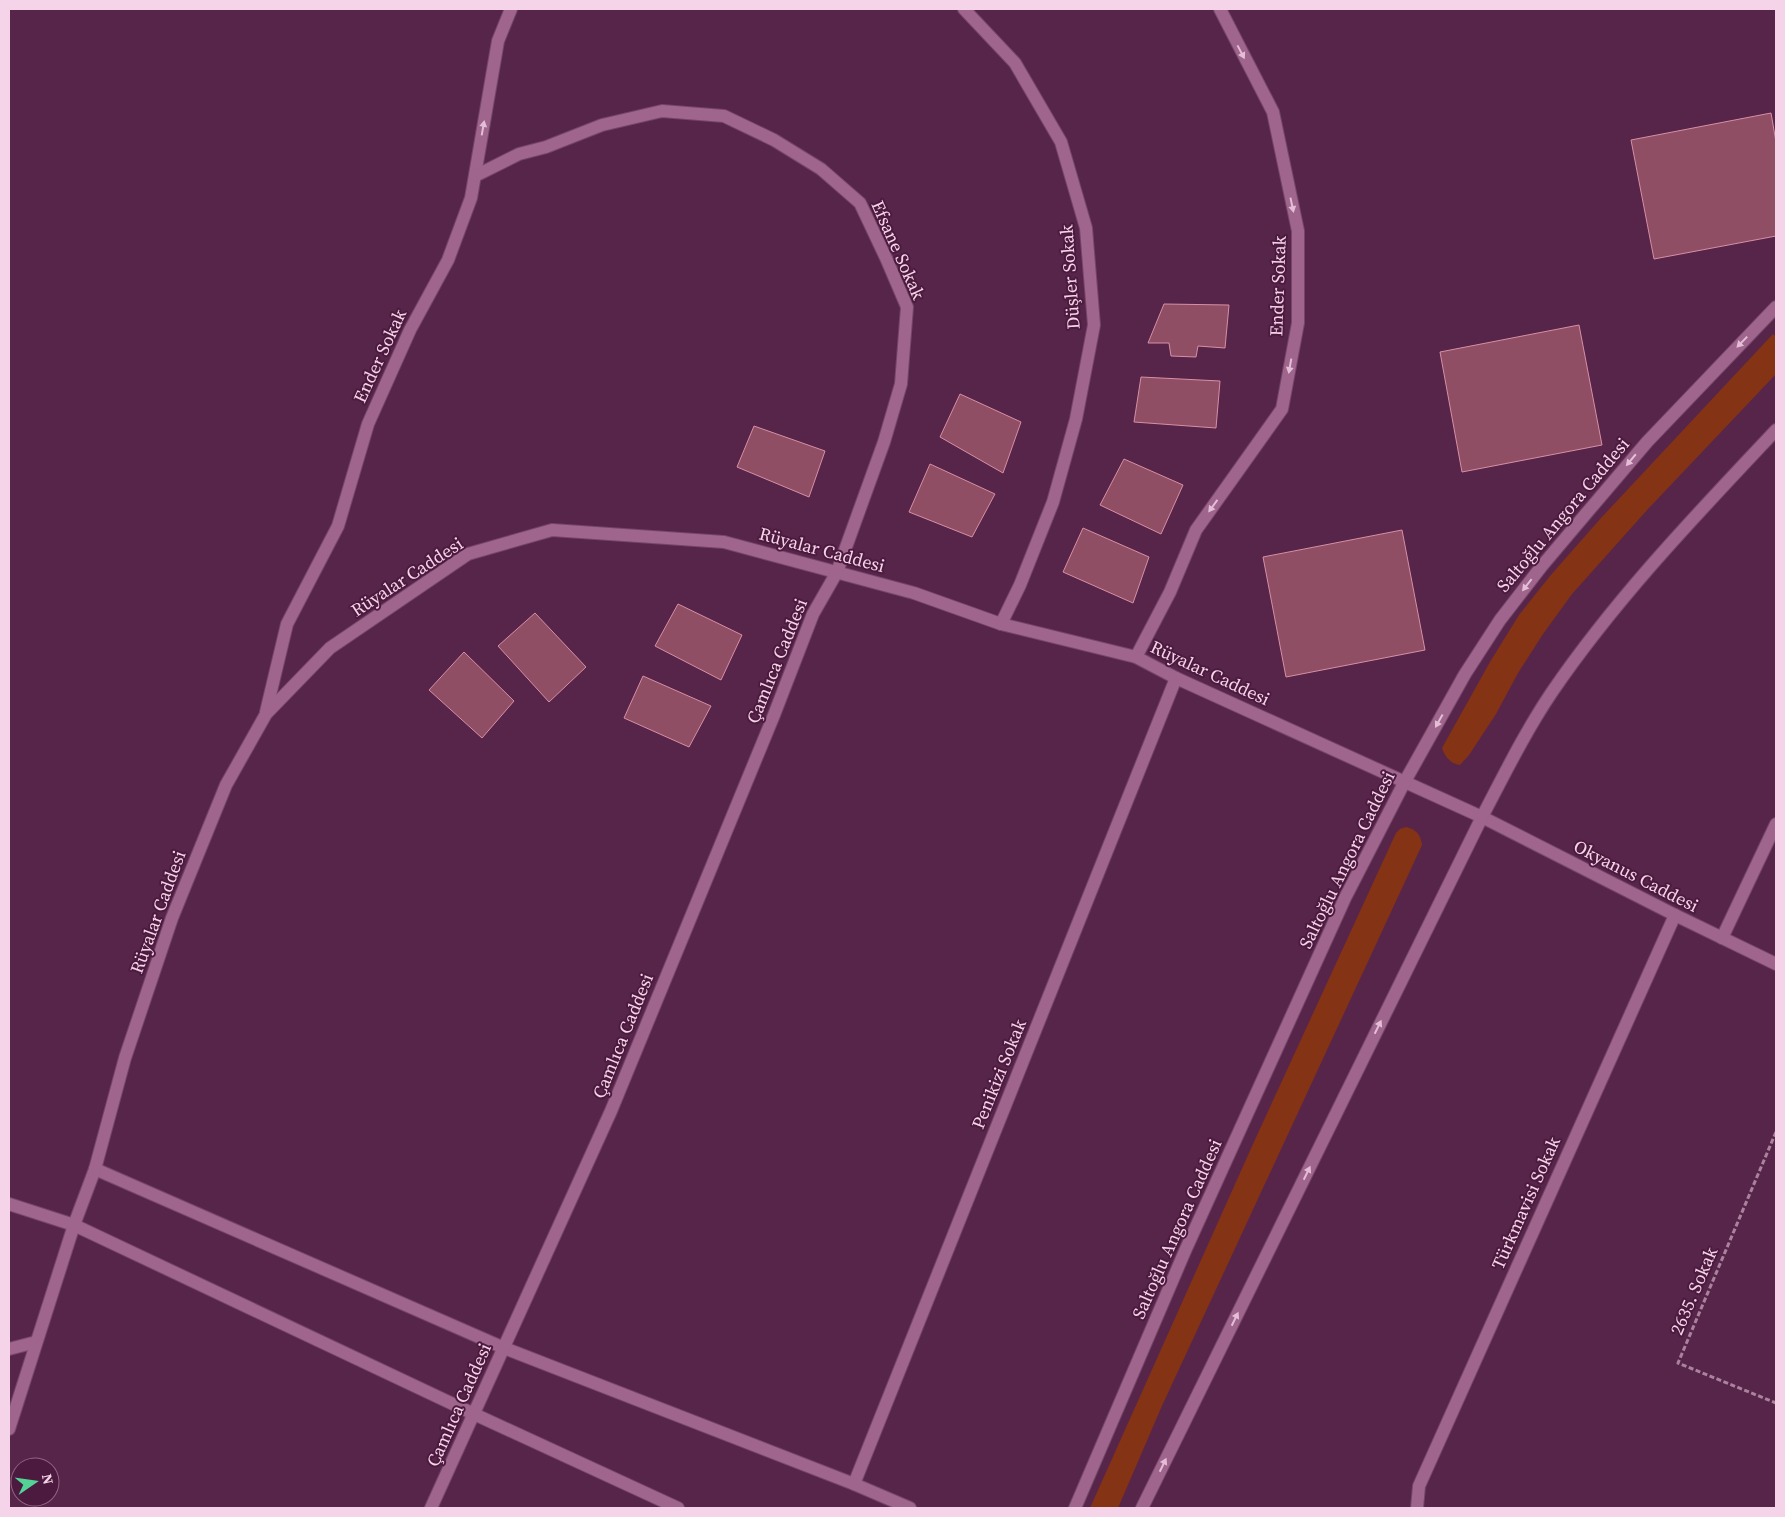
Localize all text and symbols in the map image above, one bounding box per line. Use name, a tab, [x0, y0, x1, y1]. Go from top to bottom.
one-way arrow	[1237, 45, 1245, 60]
one-way arrow	[479, 119, 487, 135]
street label: Efsane Sokak	[865, 196, 932, 304]
one-way arrow	[1289, 198, 1297, 214]
street label: Düşler Sokak	[1053, 224, 1086, 330]
street label: Ender Sokak	[1263, 235, 1292, 337]
street label: Ender Sokak	[347, 305, 412, 407]
one-way arrow	[1736, 336, 1748, 348]
one-way arrow	[1286, 359, 1294, 375]
street label: Saltoğlu Angora Caddesi	[1491, 432, 1635, 597]
one-way arrow	[1626, 454, 1637, 467]
one-way arrow	[1208, 499, 1218, 513]
street label: Rüyalar Caddesi	[757, 521, 888, 578]
street label: Rüyalar Caddesi	[346, 531, 468, 622]
one-way arrow	[1522, 578, 1532, 592]
street label: Çamlıca Caddesi	[740, 595, 813, 727]
street label: Rüyalar Caddesi	[1146, 634, 1274, 711]
one-way arrow	[1435, 714, 1443, 729]
street label: Saltoğlu Angora Caddesi	[1293, 767, 1400, 953]
street label: Okyanus Caddesi	[1569, 833, 1703, 918]
street label: Rüyalar Caddesi	[124, 847, 191, 977]
street label: Çamlıca Caddesi	[586, 970, 659, 1102]
street label: Penikizi Sokak	[965, 1015, 1032, 1132]
one-way arrow	[1375, 1020, 1383, 1034]
street label: Türkmavisi Sokak	[1485, 1132, 1566, 1273]
street label: Saltoğlu Angora Caddesi	[1126, 1135, 1228, 1323]
one-way arrow	[1303, 1166, 1311, 1180]
street label: 2635. Sokak	[1664, 1243, 1723, 1339]
one-way arrow	[1231, 1312, 1239, 1326]
street label: Çamlıca Caddesi	[420, 1339, 497, 1471]
north arrow	[10, 1457, 60, 1507]
one-way arrow	[1159, 1457, 1167, 1472]
text: N	[37, 1472, 59, 1486]

